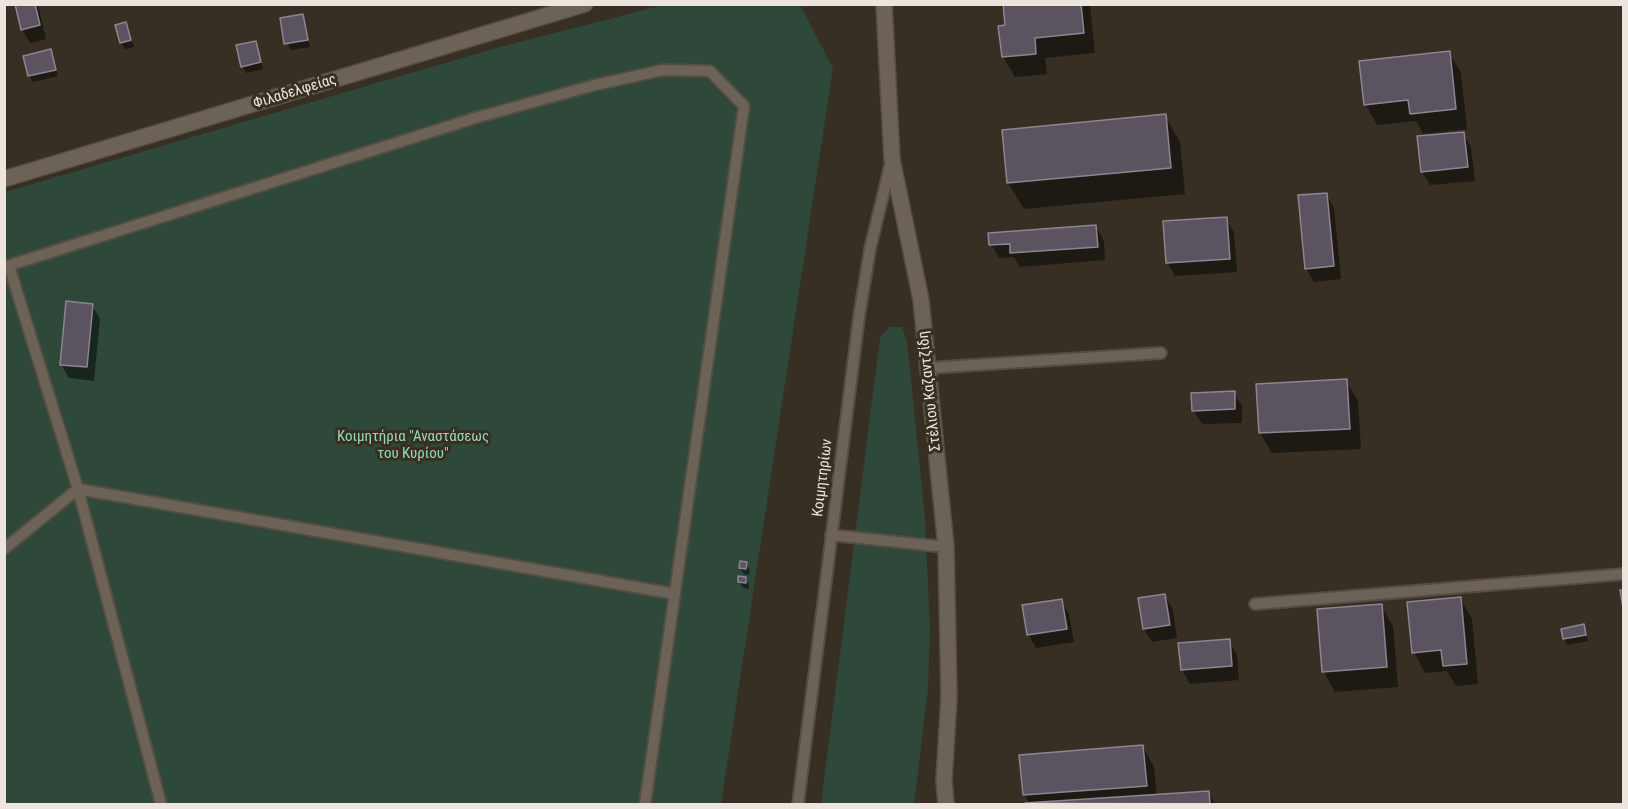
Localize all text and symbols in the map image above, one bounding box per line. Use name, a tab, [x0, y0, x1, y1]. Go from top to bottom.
street label: Φιλαδελφείας	[251, 71, 339, 113]
street label: Στέλιου Καζαντζίδη	[915, 330, 945, 452]
park label: Κοιμητήρια "Αναστάσεως του Κυρίου"	[337, 428, 489, 463]
street label: Κοιμητηρίων	[809, 438, 837, 518]

